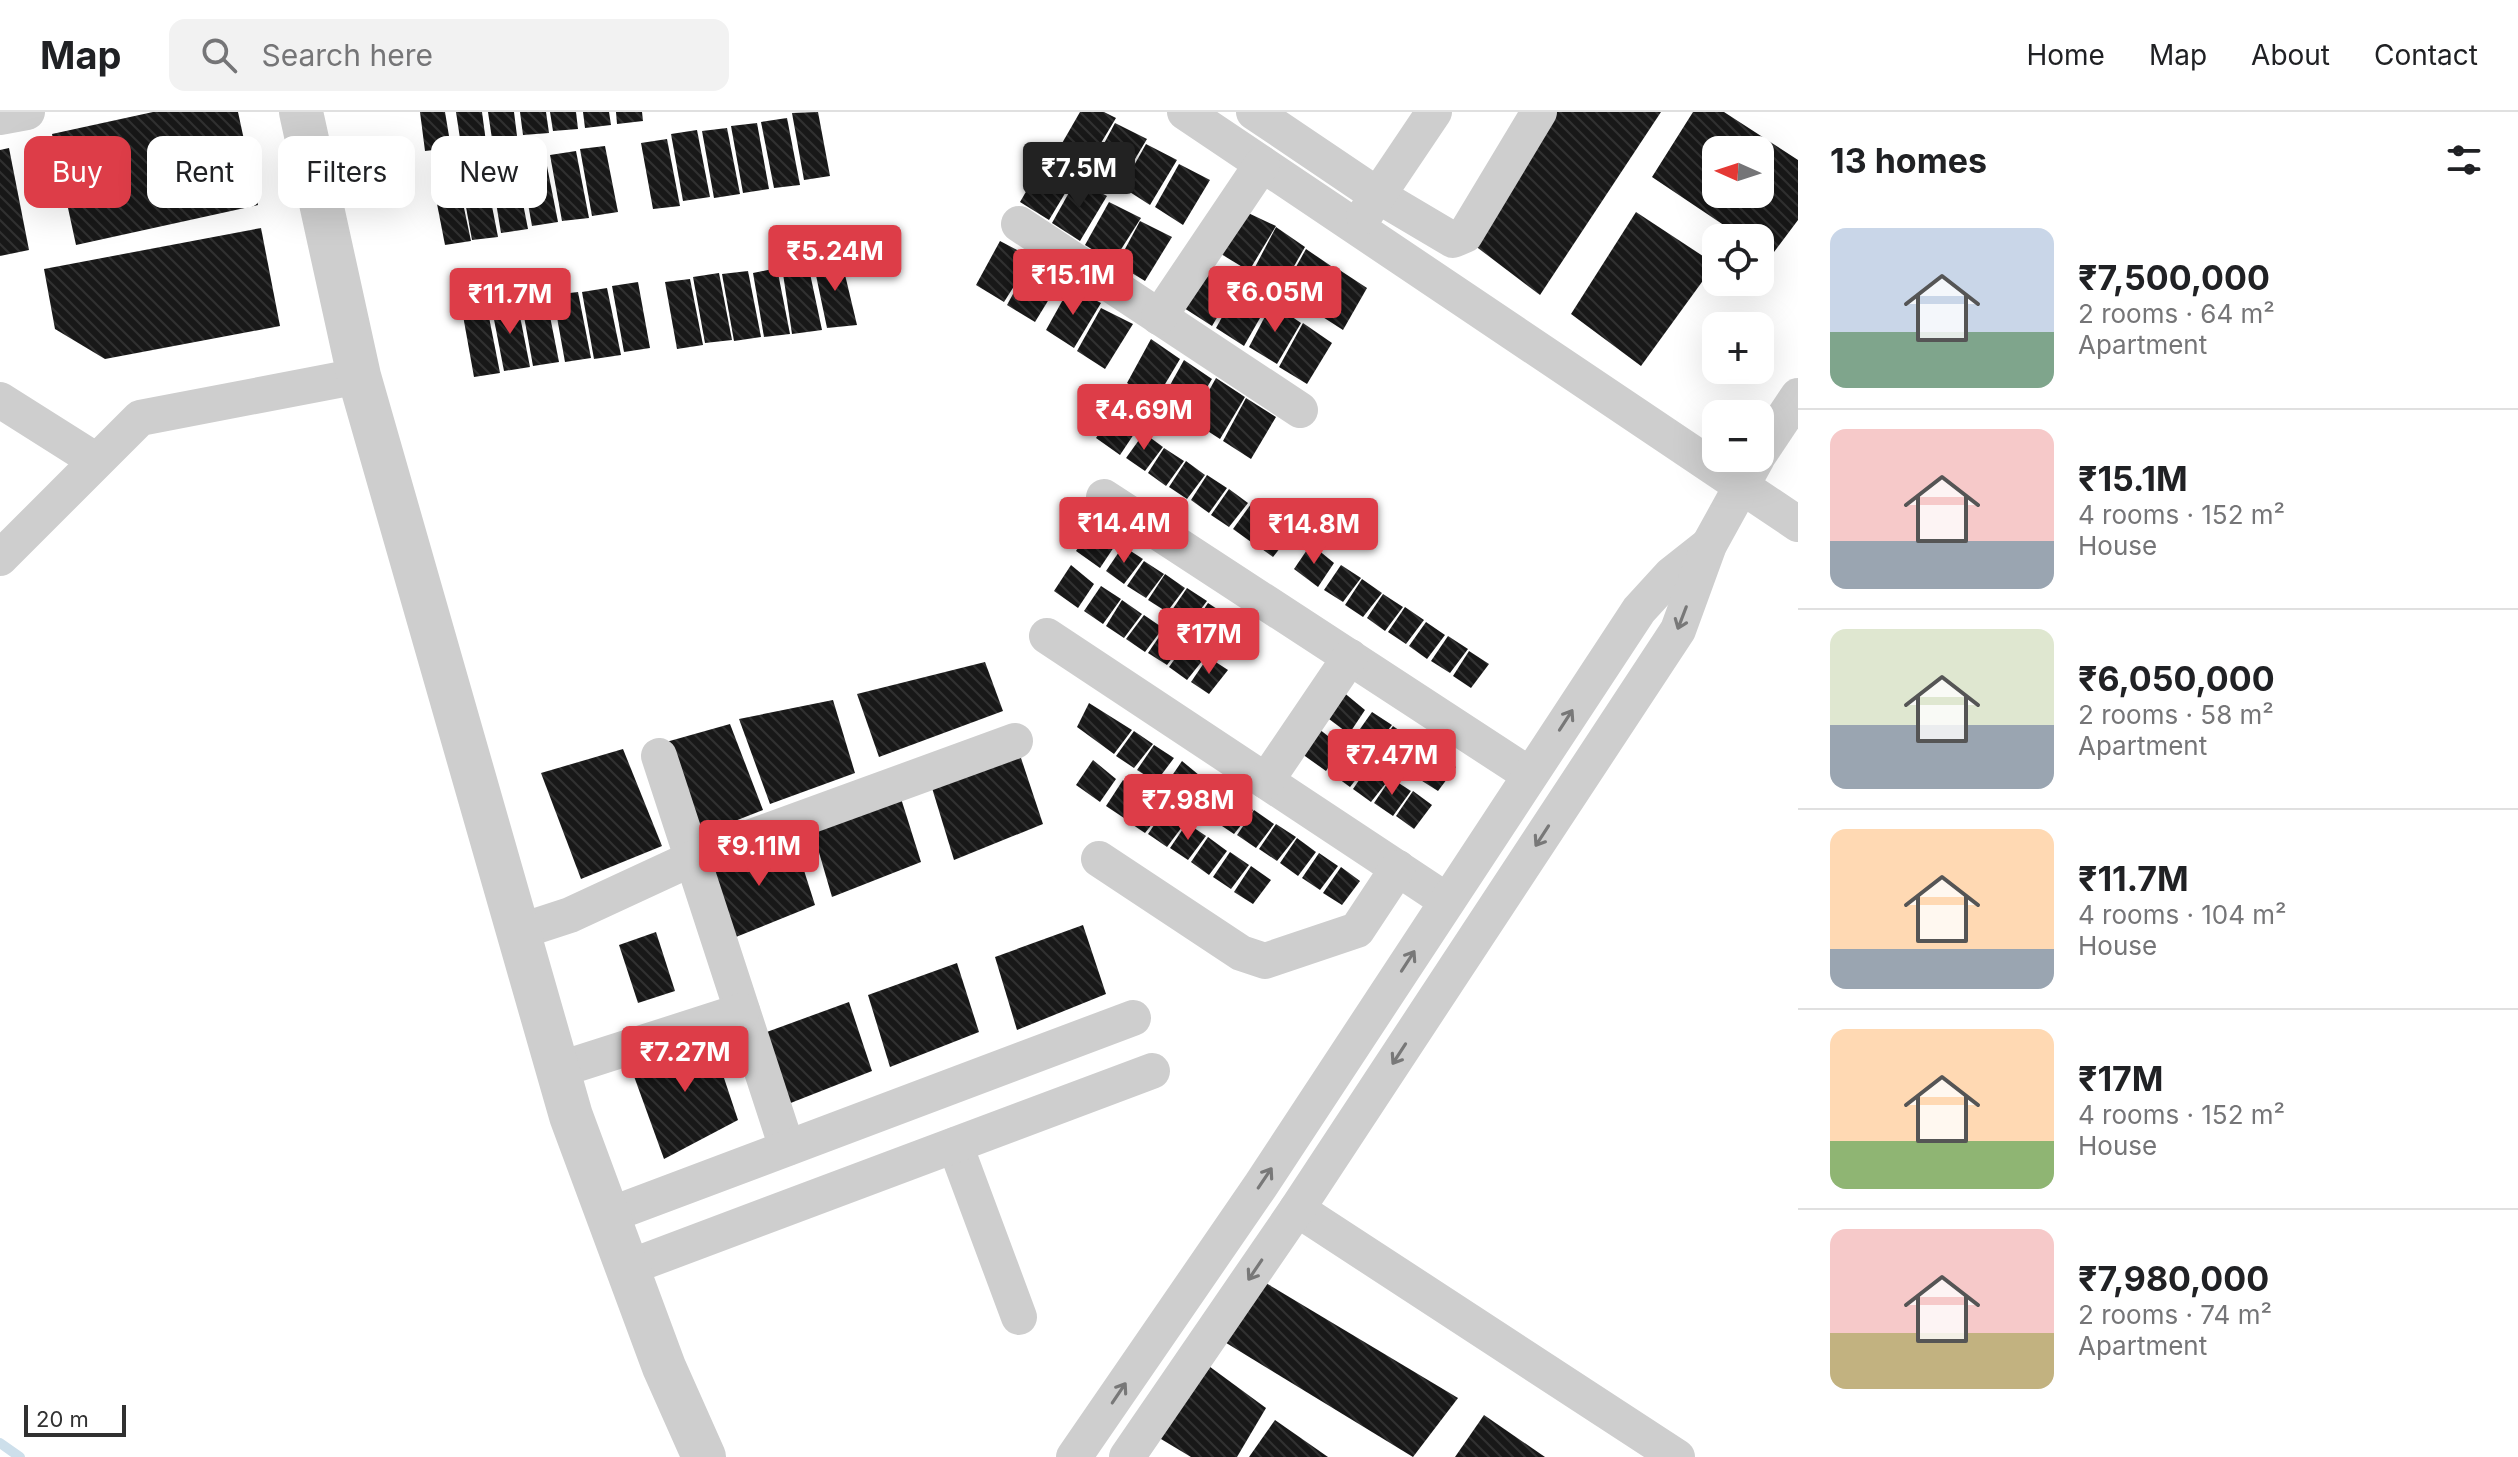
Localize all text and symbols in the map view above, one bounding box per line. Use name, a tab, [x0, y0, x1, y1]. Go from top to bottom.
search box	[169, 19, 729, 91]
text: Map	[40, 32, 121, 78]
icon: search	[197, 33, 241, 77]
text: Search here	[261, 37, 433, 73]
text: Home	[2026, 38, 2105, 72]
text: Map	[2149, 38, 2207, 72]
text: About	[2251, 38, 2330, 72]
text: Contact	[2374, 38, 2478, 72]
chip: Buy	[24, 136, 131, 208]
chip: Rent	[147, 136, 262, 208]
chip: Filters	[278, 136, 415, 208]
chip: New	[431, 136, 547, 208]
north arrow	[1702, 136, 1774, 208]
map controls	[1702, 136, 1774, 472]
icon: filters	[2442, 138, 2486, 182]
text: 13 homes	[1830, 140, 1987, 181]
pin: ₹7.5M	[1023, 142, 1135, 210]
text: ₹7.5M	[1041, 152, 1117, 183]
button: locate	[1702, 224, 1774, 296]
pin: ₹5.24M	[770, 225, 900, 293]
text: ₹5.24M	[786, 235, 884, 266]
pin: ₹15.1M	[1008, 249, 1138, 317]
text: ₹7,500,000	[2078, 257, 2270, 298]
text: ₹15.1M	[1031, 259, 1115, 290]
icon: home	[1894, 260, 1990, 356]
pin: ₹6.05M	[1210, 266, 1340, 334]
pin: ₹11.7M	[445, 268, 575, 336]
text: ₹6.05M	[1226, 276, 1324, 307]
text: ₹11.7M	[468, 278, 552, 309]
text: 2 rooms · 64 m²	[2078, 298, 2275, 329]
button: +	[1702, 312, 1774, 384]
text: Apartment	[2078, 329, 2207, 360]
pin: ₹4.69M	[1079, 384, 1209, 452]
text: ₹4.69M	[1095, 394, 1193, 425]
button: −	[1702, 400, 1774, 472]
text: ₹15.1M	[2078, 458, 2188, 499]
icon: home	[1894, 461, 1990, 557]
pin: ₹14.4M	[1059, 497, 1189, 565]
pin: ₹14.8M	[1249, 498, 1379, 566]
text: 4 rooms · 152 m²	[2078, 499, 2285, 530]
text: ₹14.4M	[1077, 507, 1171, 538]
text: ₹14.8M	[1268, 508, 1360, 539]
text: House	[2078, 530, 2157, 561]
one-way arrow	[1674, 605, 1688, 630]
pin: ₹17M	[1162, 608, 1256, 676]
text: ₹17M	[1176, 618, 1242, 649]
text: ₹6,050,000	[2078, 658, 2275, 699]
icon: home	[1894, 661, 1990, 757]
text: 2 rooms · 58 m²	[2078, 699, 2274, 730]
one-way arrow	[1559, 709, 1575, 732]
pin: ₹7.47M	[1327, 729, 1457, 797]
text: Apartment	[2078, 730, 2207, 761]
text: ₹7.47M	[1346, 739, 1438, 770]
pin: ₹7.98M	[1123, 774, 1253, 842]
text: ₹7.98M	[1141, 784, 1235, 815]
pin: ₹9.11M	[694, 820, 824, 888]
one-way arrow	[1534, 825, 1550, 847]
text: ₹9.11M	[717, 830, 801, 861]
text: ₹11.7M	[2078, 858, 2189, 899]
icon: home	[1894, 861, 1990, 957]
text: 4 rooms · 104 m²	[2078, 899, 2287, 930]
text: House	[2078, 930, 2157, 961]
one-way arrow	[1400, 950, 1416, 973]
pin: ₹7.27M	[620, 1026, 750, 1094]
text: ₹7.27M	[639, 1036, 731, 1067]
one-way arrow	[1391, 1042, 1408, 1064]
text: ₹17M	[2078, 1058, 2164, 1099]
icon: home	[1894, 1061, 1990, 1157]
text: 4 rooms · 152 m²	[2078, 1099, 2285, 1130]
text: House	[2078, 1130, 2157, 1161]
one-way arrow	[1257, 1168, 1274, 1190]
one-way arrow	[1247, 1258, 1263, 1281]
text: ₹7,980,000	[2078, 1258, 2269, 1299]
icon: home	[1894, 1261, 1990, 1357]
text: 2 rooms · 74 m²	[2078, 1299, 2272, 1330]
text: Apartment	[2078, 1330, 2207, 1361]
one-way arrow	[1110, 1382, 1127, 1404]
scale bar	[24, 1401, 126, 1437]
text: 20 m	[36, 1406, 89, 1432]

